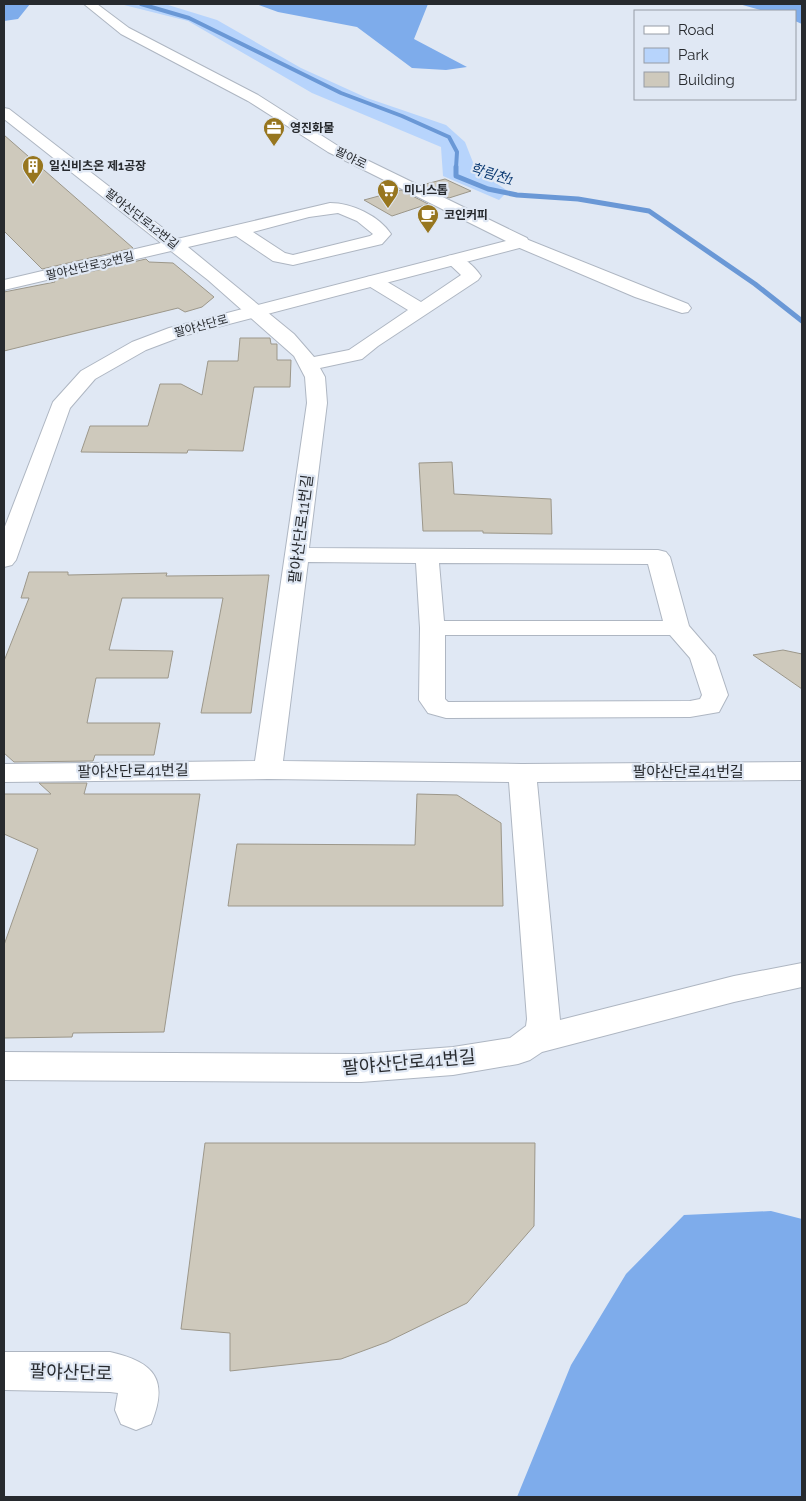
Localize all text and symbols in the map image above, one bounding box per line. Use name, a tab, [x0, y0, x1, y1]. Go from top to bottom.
legend	[634, 10, 796, 100]
text: Road	[678, 21, 714, 39]
text: Park	[678, 46, 709, 64]
text: Building	[678, 71, 735, 89]
office icon: 영진화물	[262, 116, 286, 147]
place label: 영진화물	[290, 121, 334, 135]
street label: 팔야로	[333, 144, 369, 172]
building icon: 일신비츠온 제1공장	[21, 154, 45, 185]
place label: 일신비츠온 제1공장	[49, 159, 146, 173]
water label: 학림천1	[468, 160, 516, 188]
supermarket icon: 미니스톱	[376, 178, 400, 209]
place label: 미니스톱	[404, 183, 448, 197]
street label: 팔야산단로12번길	[103, 186, 181, 252]
cafe icon: 코인커피	[416, 203, 440, 234]
place label: 코인커피	[444, 208, 488, 222]
street label: 팔야산단로32번길	[45, 249, 135, 283]
street label: 팔야산단로	[173, 312, 229, 340]
street label: 팔야산단로11번길	[285, 474, 317, 584]
street label: 팔야산단로41번길	[77, 761, 189, 781]
street label: 팔야산단로41번길	[632, 763, 744, 781]
street label: 팔야산단로41번길	[342, 1046, 476, 1078]
street label: 팔야산단로	[29, 1360, 113, 1384]

